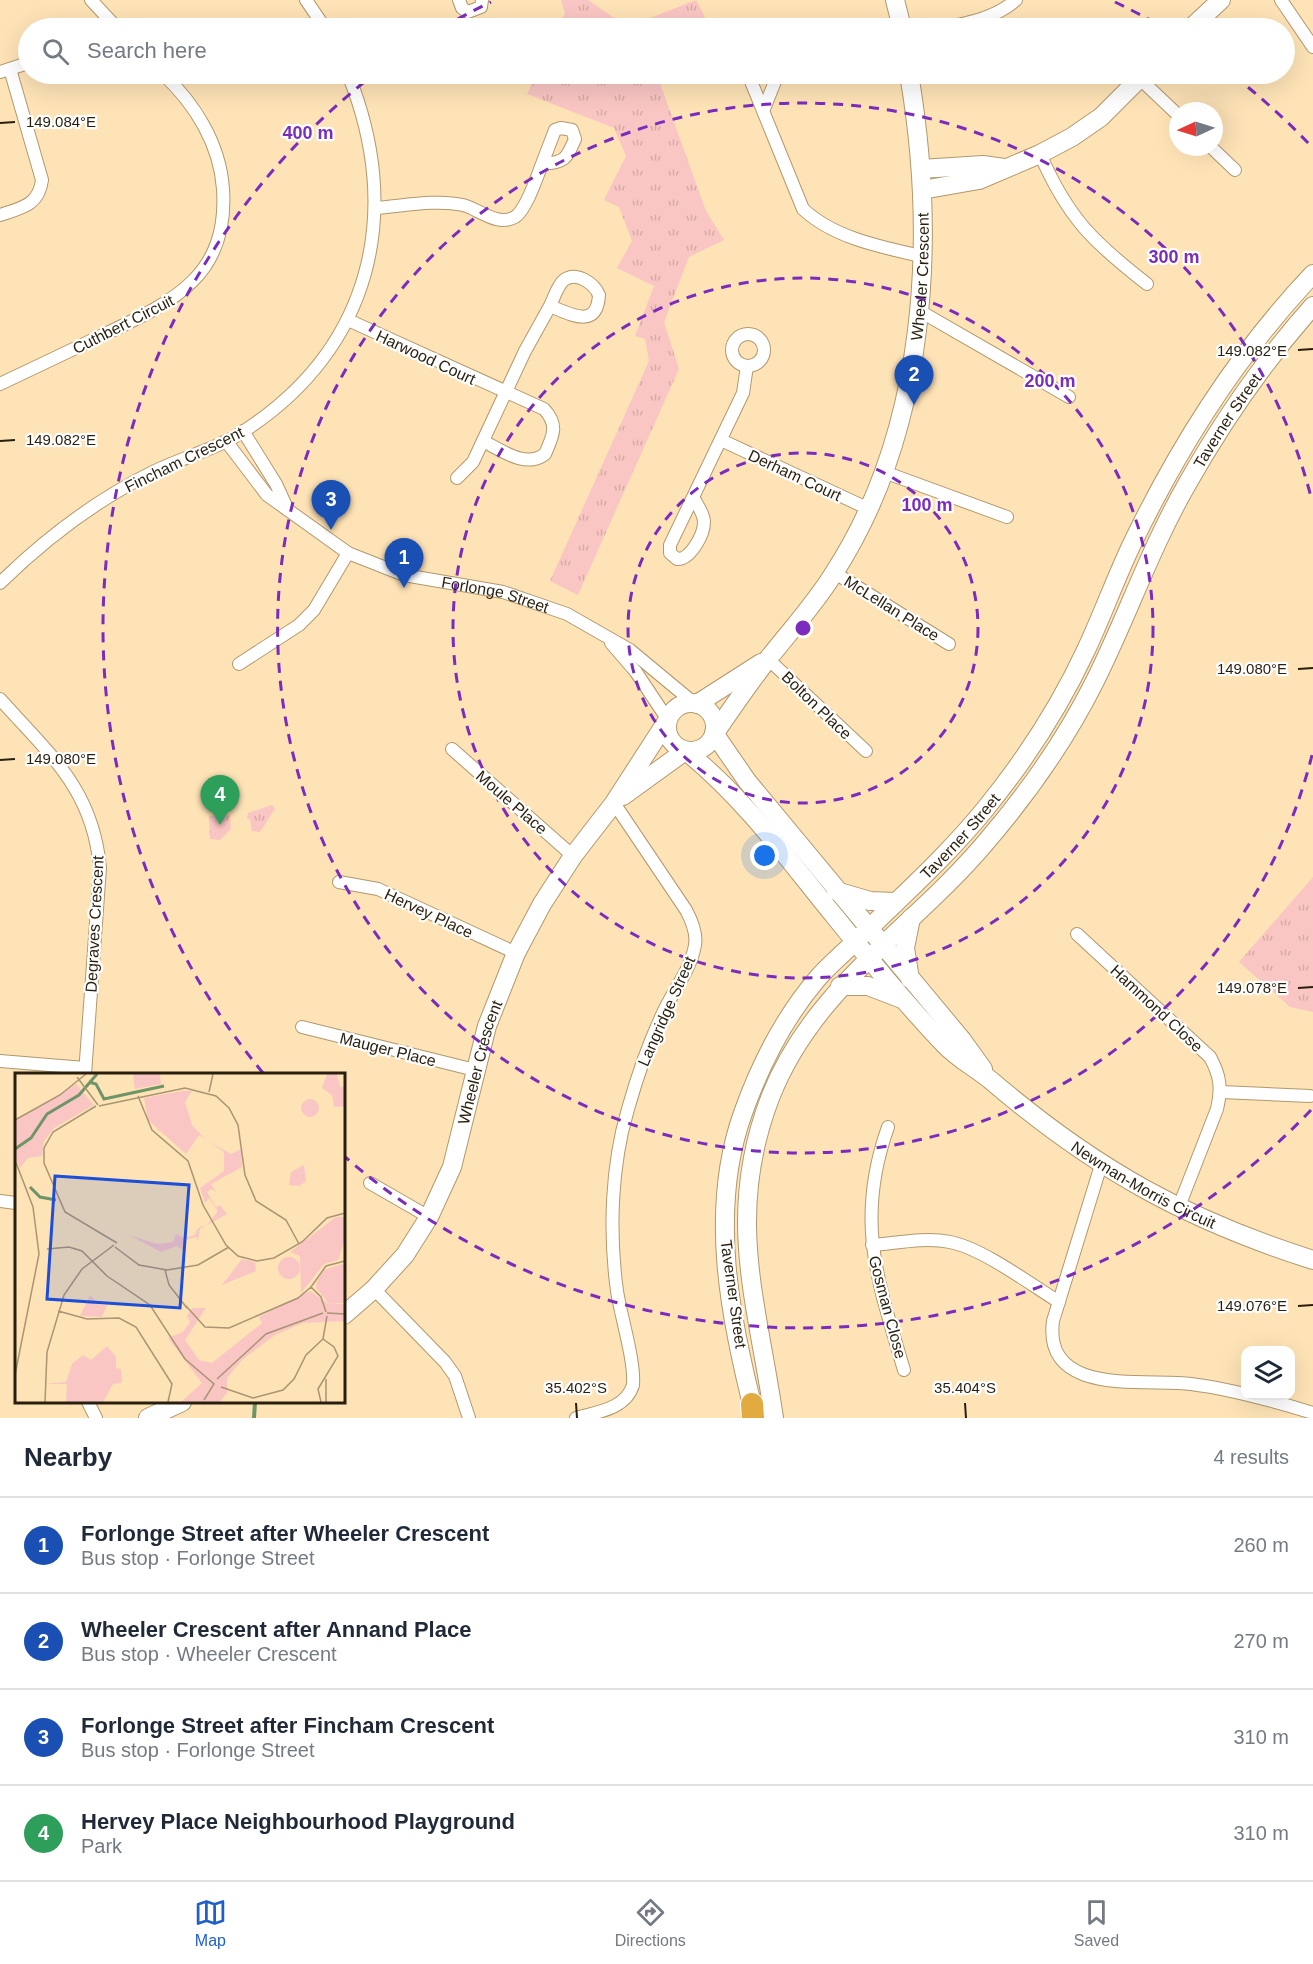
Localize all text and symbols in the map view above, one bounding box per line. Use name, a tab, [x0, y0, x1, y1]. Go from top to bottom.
search box	[18, 18, 1295, 84]
icon: search	[39, 35, 72, 68]
text: Search here	[87, 38, 207, 63]
north arrow	[1169, 102, 1223, 156]
text: 149.084°E	[26, 113, 96, 130]
text: 400 m	[282, 123, 334, 143]
street label: Wheeler Crescent	[908, 212, 932, 342]
text: 300 m	[1148, 247, 1200, 267]
street label: Cuthbert Circuit	[70, 291, 177, 357]
street label: Harwood Court	[373, 327, 479, 388]
text: 149.082°E	[1217, 342, 1287, 359]
pin: 2	[894, 356, 934, 405]
street label: Taverner Street	[1190, 370, 1265, 471]
text: 200 m	[1024, 371, 1076, 391]
street label: Fincham Crescent	[122, 423, 247, 496]
text: 149.082°E	[26, 431, 96, 448]
street label: Derham Court	[746, 447, 844, 505]
pin: 3	[312, 480, 350, 530]
text: 100 m	[901, 495, 953, 515]
pin: 1	[384, 538, 424, 588]
street label: McLellan Place	[841, 572, 942, 644]
street label: Forlonge Street	[440, 574, 552, 616]
centre of rings	[793, 618, 813, 638]
text: 149.080°E	[1217, 660, 1287, 677]
street label: Bolton Place	[778, 668, 855, 743]
text: 149.080°E	[26, 750, 96, 767]
street label: Moule Place	[473, 767, 551, 838]
pin: 4	[200, 776, 240, 825]
street label: Taverner Street	[917, 790, 1004, 883]
your location	[750, 841, 779, 870]
street label: Degraves Crescent	[82, 855, 107, 993]
street label: Hervey Place	[382, 886, 476, 941]
street label: Langridge Street	[635, 953, 699, 1069]
street label: Hammond Close	[1107, 962, 1206, 1055]
text: 149.078°E	[1217, 979, 1287, 996]
street label: Wheeler Crescent	[455, 997, 506, 1126]
street label: Mauger Place	[338, 1029, 438, 1070]
inset map	[15, 1073, 345, 1403]
street label: Newman-Morris Circuit	[1068, 1138, 1219, 1232]
street label: Taverner Street	[717, 1239, 750, 1350]
street label: Gosman Close	[866, 1254, 909, 1361]
text: 149.076°E	[1217, 1297, 1287, 1314]
map controls	[1241, 1346, 1295, 1400]
button: layers	[1241, 1346, 1295, 1400]
text: 35.402°S	[545, 1379, 607, 1396]
text: 35.404°S	[934, 1379, 996, 1396]
text: Nearby	[24, 1442, 112, 1472]
text: 4 results	[1213, 1446, 1289, 1468]
text: Forlonge Street after Wheeler Crescent	[81, 1521, 489, 1546]
text: 1	[38, 1534, 49, 1556]
text: 260 m	[1233, 1534, 1289, 1556]
text: Bus stop · Forlonge Street	[81, 1547, 314, 1569]
text: Wheeler Crescent after Annand Place	[81, 1617, 471, 1642]
text: 2	[38, 1630, 49, 1652]
text: 270 m	[1233, 1630, 1289, 1652]
text: Bus stop · Wheeler Crescent	[81, 1643, 337, 1665]
text: Forlonge Street after Fincham Crescent	[81, 1713, 494, 1738]
text: 3	[38, 1726, 49, 1748]
text: 310 m	[1233, 1726, 1289, 1748]
text: Bus stop · Forlonge Street	[81, 1739, 314, 1761]
text: Hervey Place Neighbourhood Playground	[81, 1809, 515, 1834]
text: 4	[38, 1822, 49, 1844]
text: 310 m	[1233, 1822, 1289, 1844]
text: Park	[81, 1835, 122, 1857]
tab: Map	[194, 1896, 227, 1950]
tab: Directions	[615, 1896, 686, 1950]
tab: Saved	[1074, 1896, 1119, 1950]

